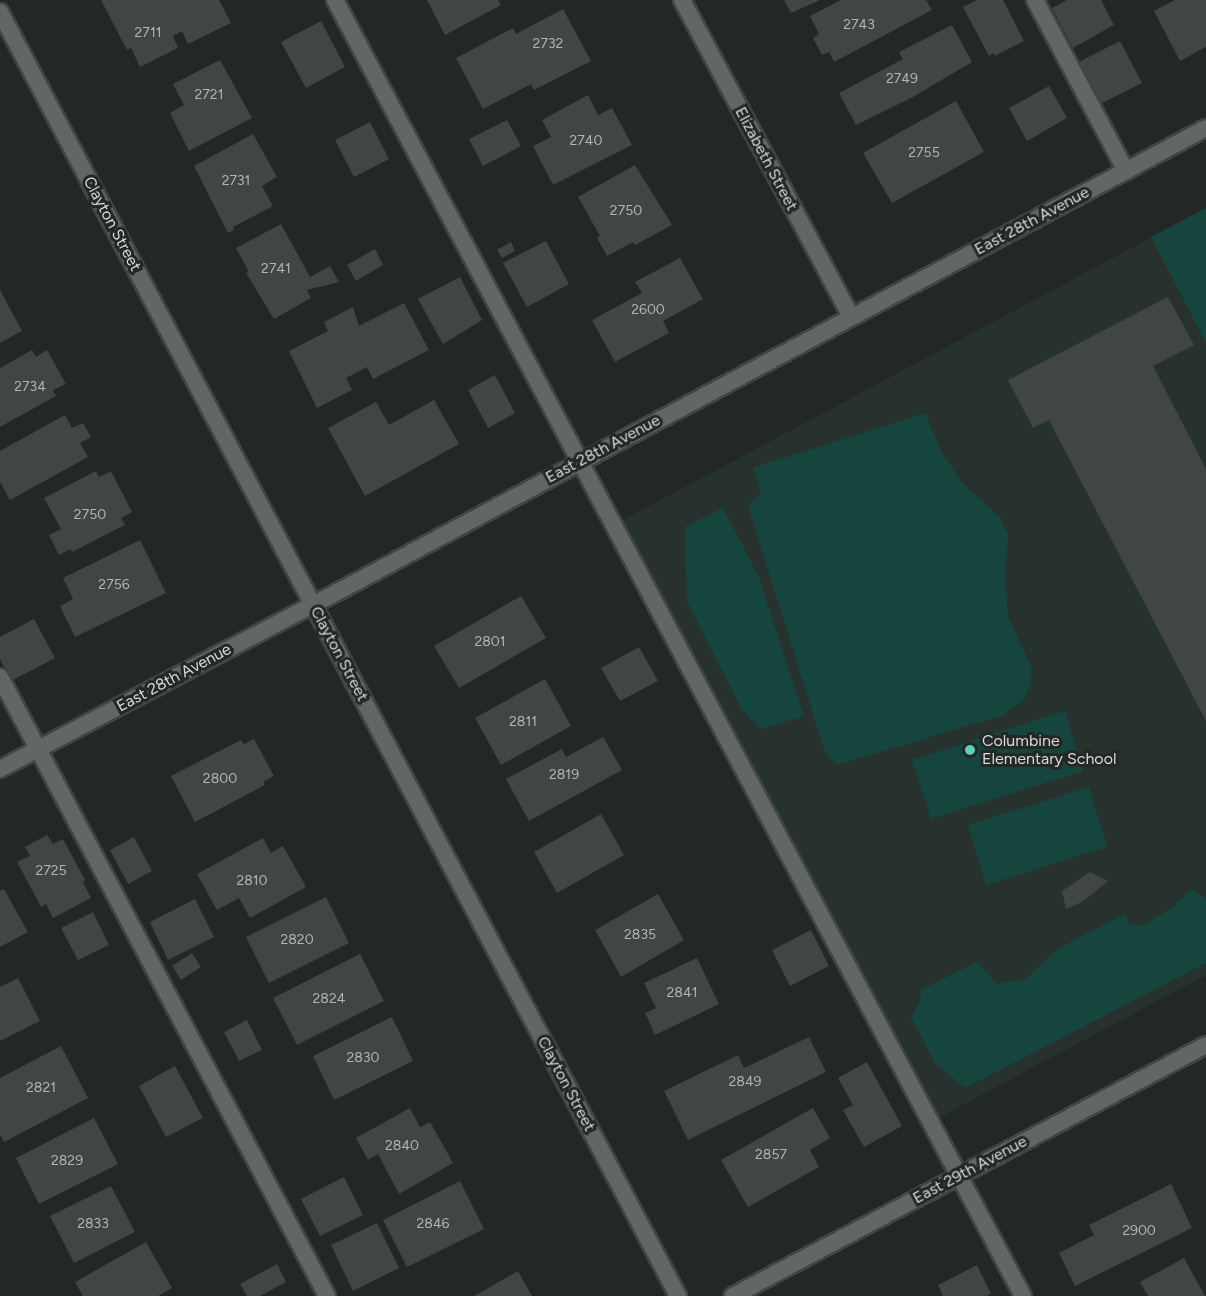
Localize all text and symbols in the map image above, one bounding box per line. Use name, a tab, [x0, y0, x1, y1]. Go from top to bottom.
house number: 2743	[843, 17, 875, 33]
house number: 2711	[135, 25, 161, 41]
house number: 2732	[533, 36, 563, 52]
house number: 2749	[886, 71, 918, 87]
house number: 2721	[195, 87, 223, 103]
street label: Elizabeth Street	[731, 104, 801, 214]
house number: 2740	[569, 133, 603, 149]
house number: 2755	[908, 145, 940, 161]
street label: Clayton Street	[79, 173, 145, 275]
house number: 2731	[222, 173, 250, 189]
street label: East 28th Avenue	[971, 183, 1093, 259]
house number: 2750	[610, 203, 642, 219]
house number: 2741	[261, 261, 291, 277]
house number: 2600	[631, 302, 665, 318]
house number: 2734	[14, 379, 46, 395]
street label: East 28th Avenue	[542, 411, 664, 487]
house number: 2750	[74, 507, 106, 523]
house number: 2756	[98, 577, 130, 593]
street label: Clayton Street	[306, 603, 372, 705]
house number: 2801	[474, 634, 506, 650]
street label: East 28th Avenue	[113, 640, 235, 716]
house number: 2811	[509, 714, 537, 730]
place label: Columbine Elementary School	[982, 731, 1116, 769]
marker: Columbine Elementary School	[963, 743, 977, 757]
house number: 2819	[549, 767, 579, 783]
house number: 2800	[203, 771, 237, 787]
house number: 2725	[35, 863, 67, 879]
house number: 2810	[236, 873, 268, 889]
house number: 2835	[624, 927, 656, 943]
house number: 2820	[280, 932, 314, 948]
house number: 2841	[667, 985, 697, 1001]
house number: 2824	[313, 991, 345, 1007]
street label: Clayton Street	[533, 1033, 599, 1135]
house number: 2830	[346, 1050, 380, 1066]
house number: 2849	[728, 1074, 762, 1090]
house number: 2821	[26, 1080, 56, 1096]
street label: East 29th Avenue	[910, 1132, 1030, 1208]
house number: 2840	[385, 1138, 419, 1154]
house number: 2857	[755, 1147, 787, 1163]
house number: 2829	[51, 1153, 83, 1169]
house number: 2833	[77, 1216, 109, 1232]
house number: 2846	[416, 1216, 450, 1232]
house number: 2900	[1122, 1223, 1156, 1239]

